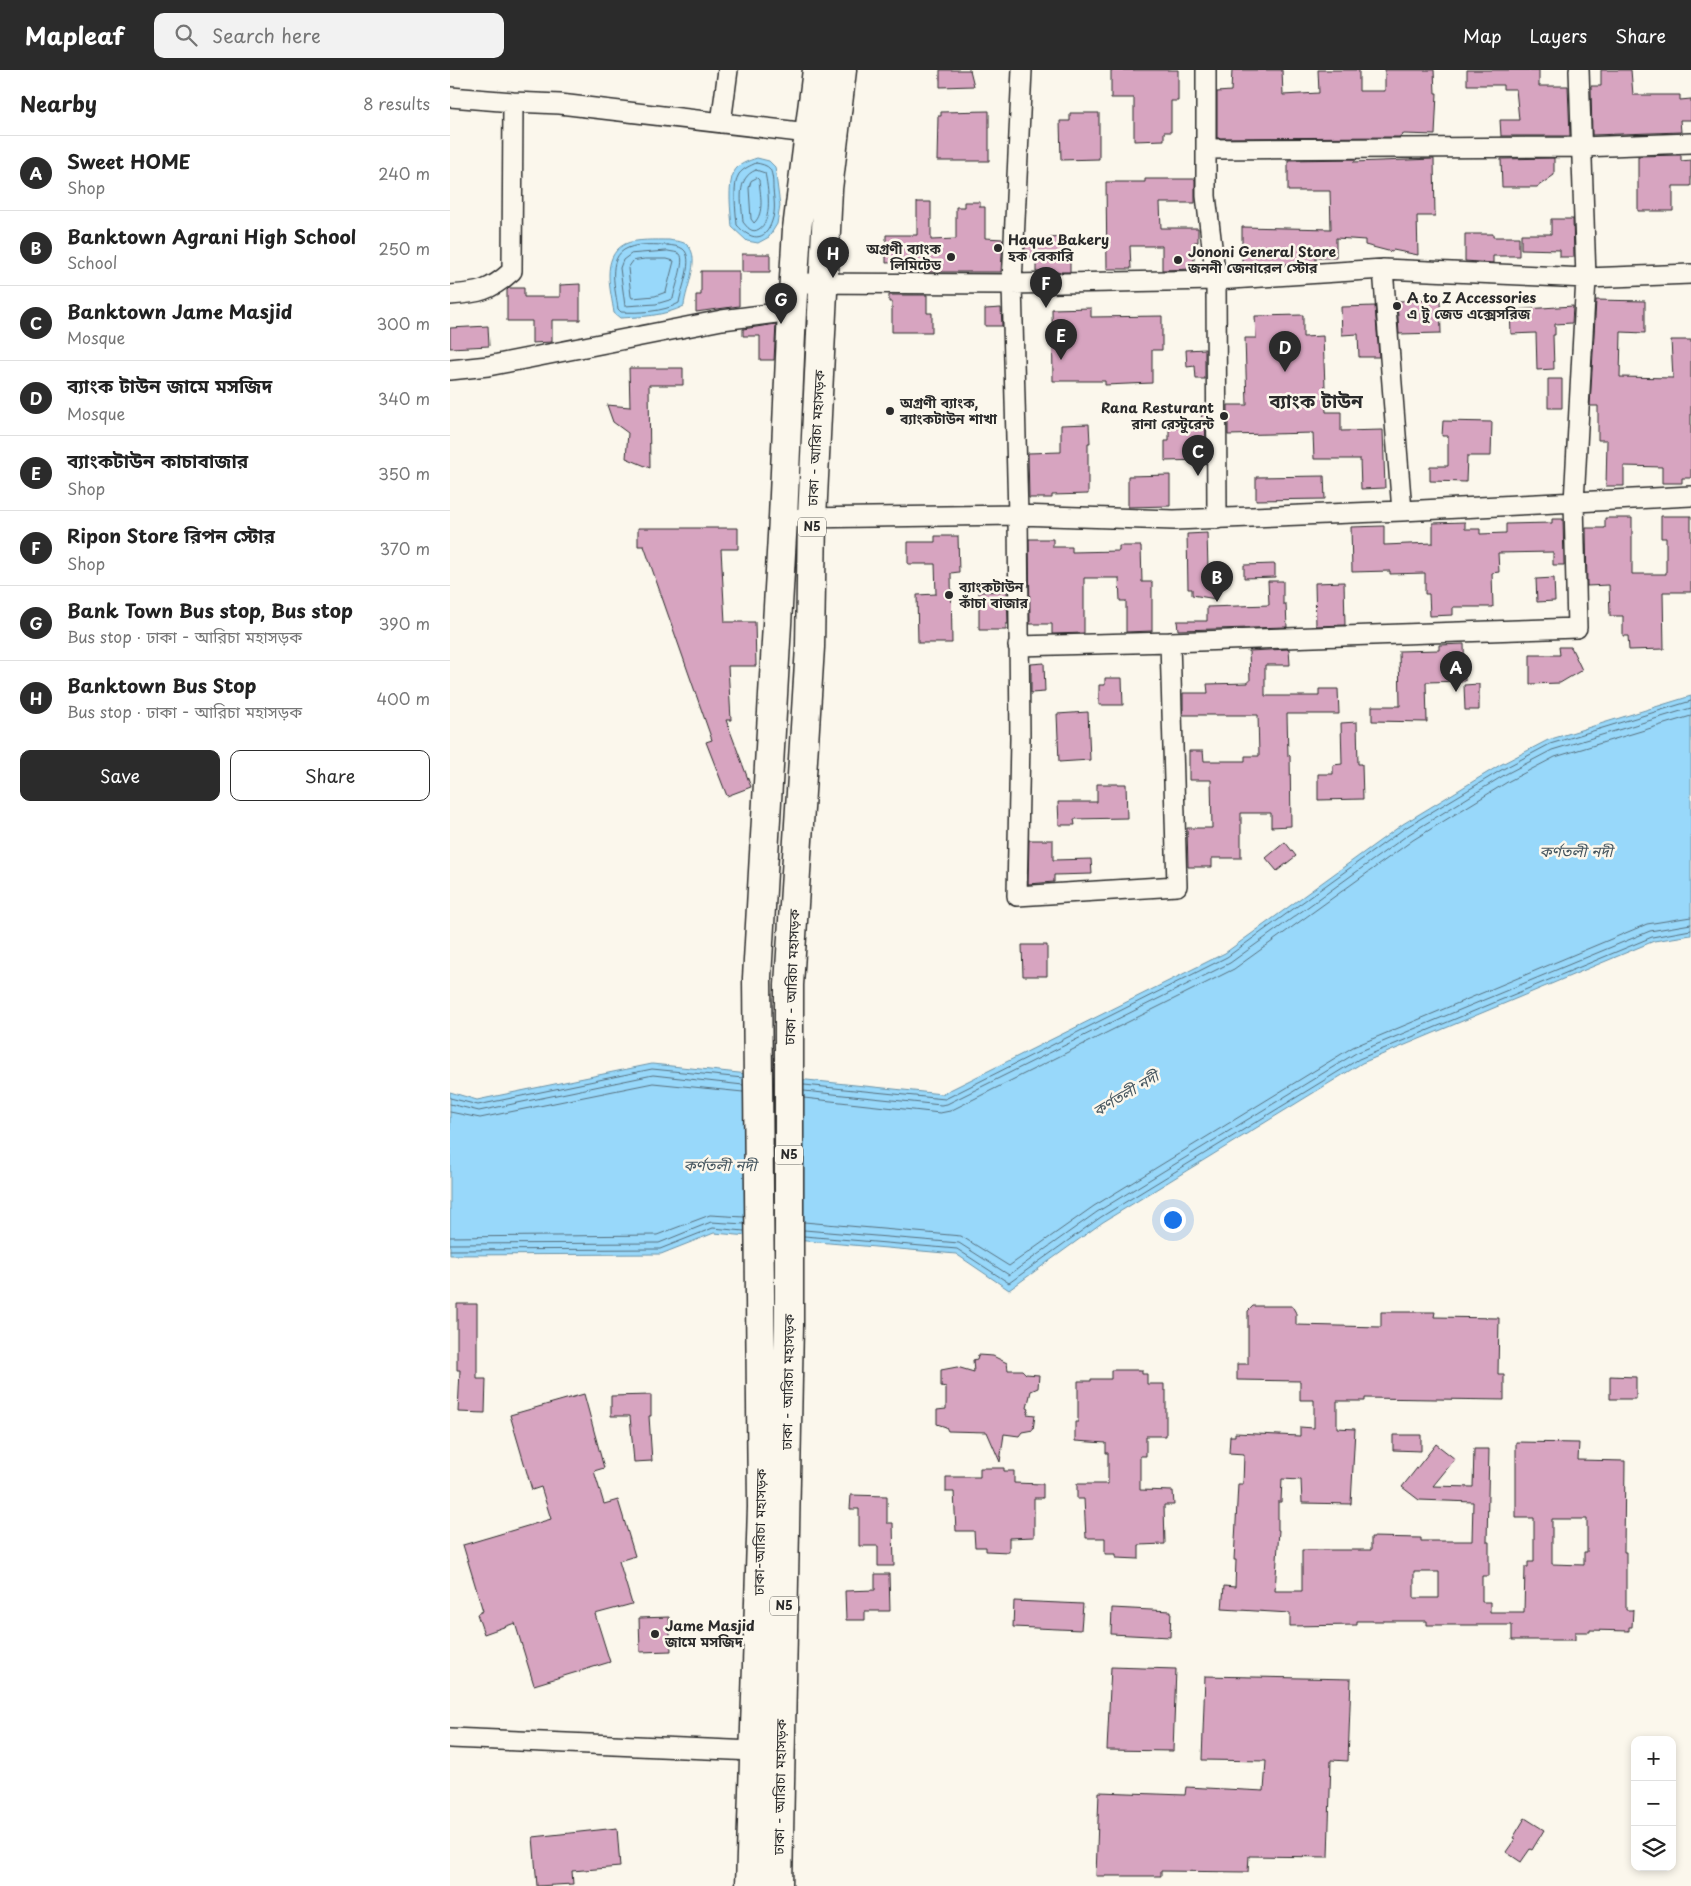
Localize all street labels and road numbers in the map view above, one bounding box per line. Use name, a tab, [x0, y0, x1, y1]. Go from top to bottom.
street label: ঢাকা - আরিচা মহাসড়ক	[801, 369, 830, 507]
road number: N5	[798, 518, 826, 537]
street label: ঢাকা - আরিচা মহাসড়ক	[779, 908, 804, 1046]
road number: N5	[775, 1146, 803, 1164]
street label: ঢাকা - আরিচা মহাসড়ক	[776, 1313, 799, 1451]
street label: ঢাকা-আরিচা মহাসড়ক	[748, 1468, 771, 1597]
road number: N5	[770, 1596, 798, 1615]
street label: ঢাকা - আরিচা মহাসড়ক	[768, 1718, 791, 1856]

